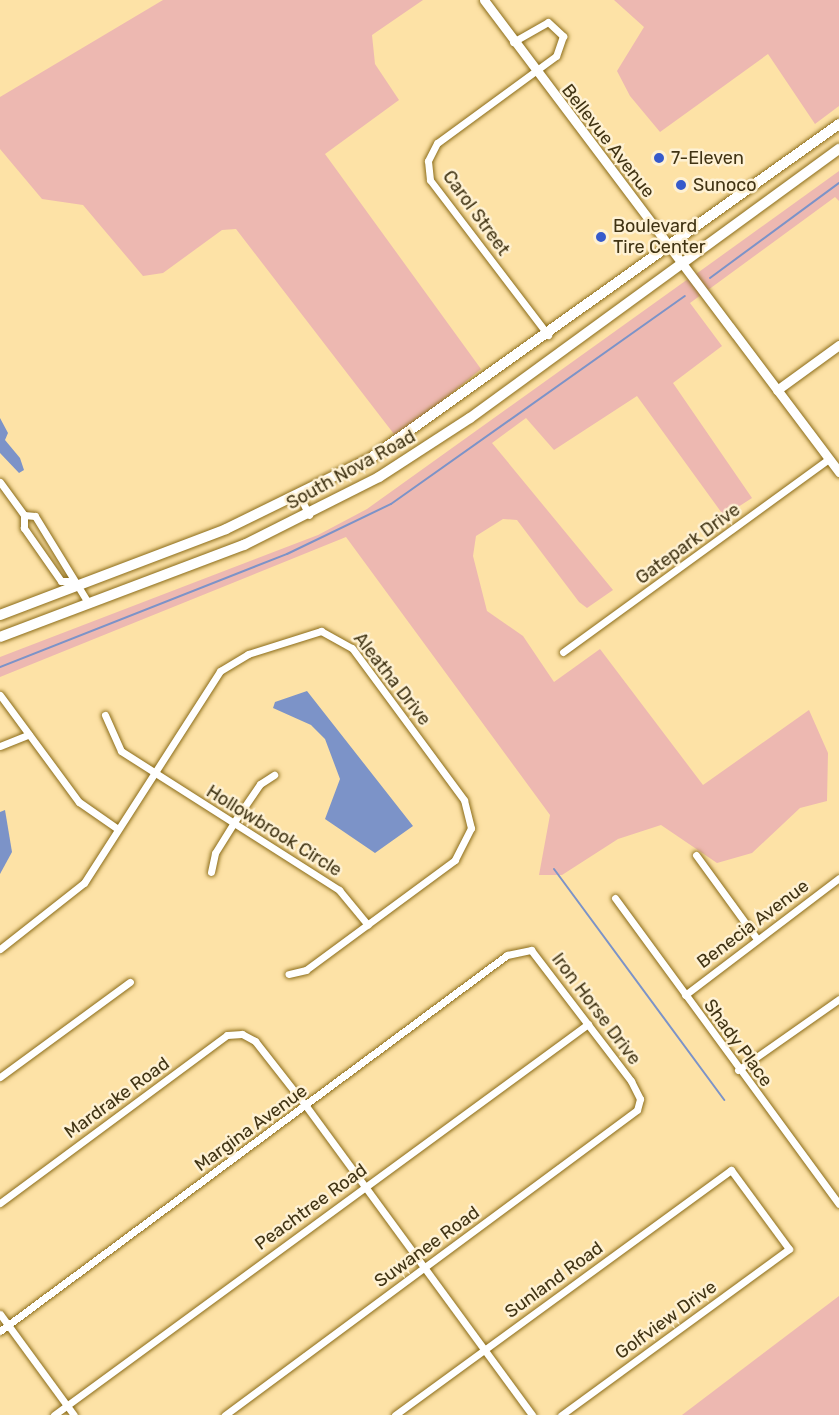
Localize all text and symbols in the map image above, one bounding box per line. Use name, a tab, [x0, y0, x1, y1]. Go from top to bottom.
street label: Bellevue Avenue	[557, 80, 659, 202]
place label: 7-Eleven	[671, 147, 744, 169]
marker: 7-Eleven	[652, 151, 666, 165]
street label: Carol Street	[438, 166, 514, 260]
place label: Sunoco	[693, 174, 757, 196]
marker: Sunoco	[674, 178, 688, 192]
place label: Boulevard Tire Center	[613, 216, 706, 258]
marker: Boulevard Tire Center	[594, 230, 608, 244]
street label: South Nova Road	[283, 426, 419, 514]
street label: Gatepark Drive	[632, 499, 744, 589]
street label: Aleatha Drive	[349, 628, 435, 730]
street label: Hollowbrook Circle	[202, 781, 346, 881]
street label: Benecia Avenue	[693, 875, 813, 973]
street label: Iron Horse Drive	[547, 949, 645, 1069]
street label: Shady Place	[699, 995, 777, 1091]
street label: Mardrake Road	[60, 1053, 174, 1143]
street label: Margina Avenue	[190, 1080, 312, 1176]
street label: Peachtree Road	[251, 1159, 371, 1255]
street label: Suwanee Road	[370, 1202, 484, 1292]
street label: Sunland Road	[501, 1237, 607, 1323]
street label: Golfview Drive	[611, 1276, 721, 1364]

